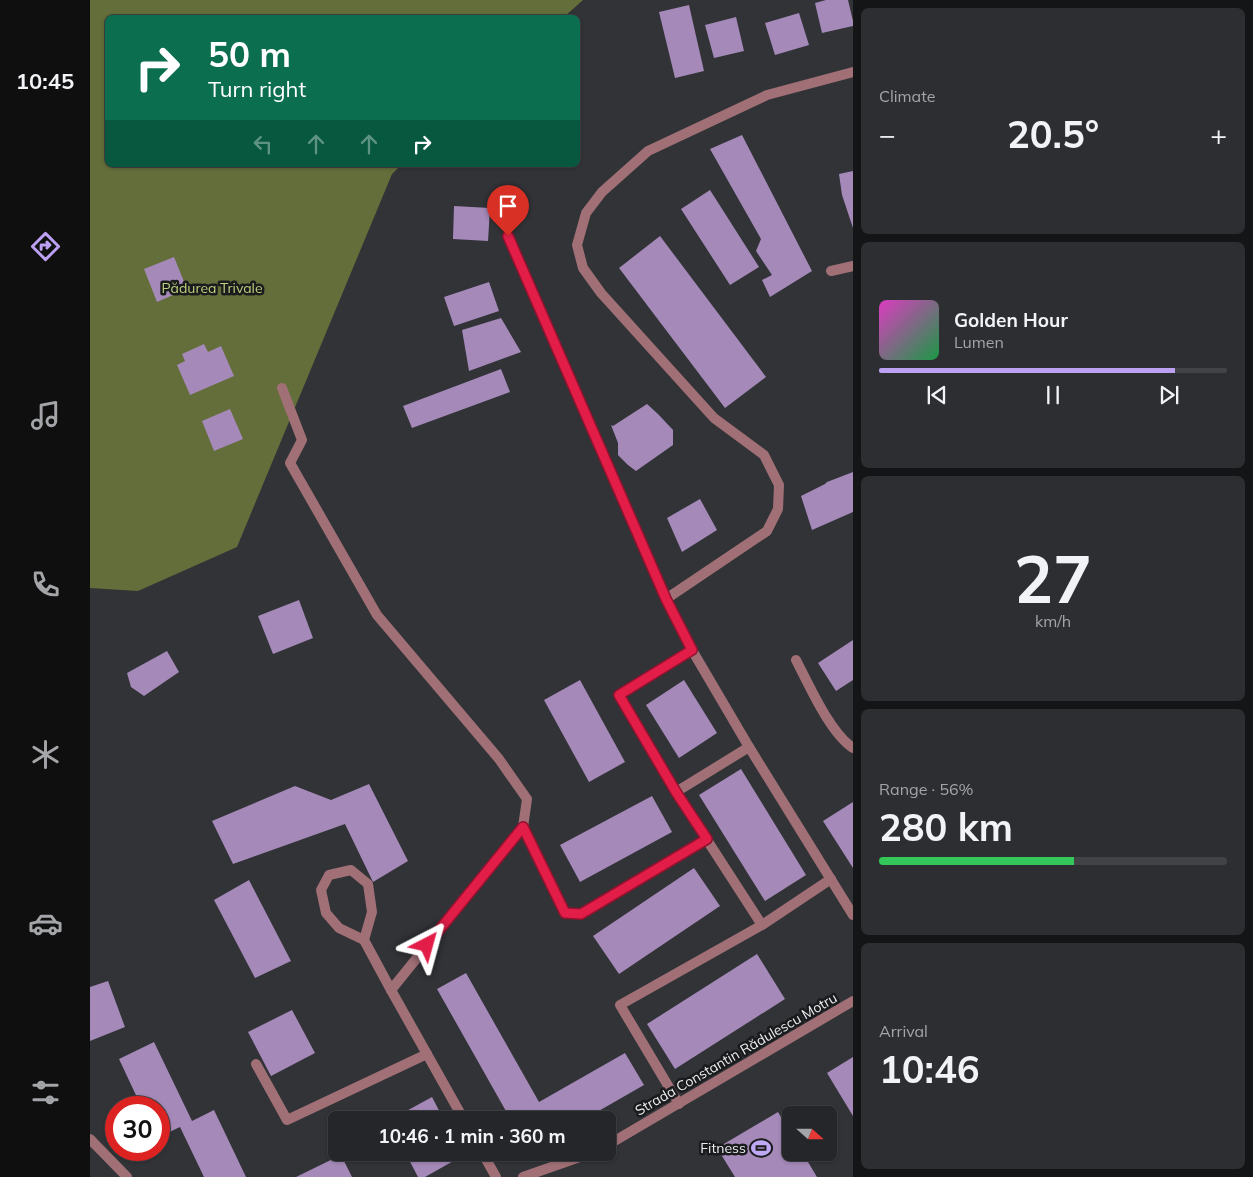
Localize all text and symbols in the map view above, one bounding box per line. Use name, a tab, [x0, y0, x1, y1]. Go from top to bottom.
text: 50 m	[208, 32, 291, 76]
icon: right	[125, 35, 190, 100]
text: 10:45	[16, 67, 74, 95]
text: Turn right	[208, 75, 306, 103]
text: Climate	[879, 86, 935, 106]
text: 20.5°	[1007, 110, 1099, 158]
text: −	[879, 117, 896, 152]
text: +	[1210, 117, 1227, 152]
icon: left	[249, 130, 277, 158]
icon: ahead	[302, 130, 330, 158]
icon: ahead	[355, 130, 383, 158]
icon: right	[408, 130, 436, 158]
pin	[487, 185, 529, 236]
icon: arrive	[494, 192, 522, 220]
icon: directions	[28, 229, 63, 264]
park label: Pădurea Trivale	[161, 279, 263, 297]
text: Golden Hour	[954, 308, 1068, 332]
text: Lumen	[954, 332, 1004, 352]
icon: previous	[923, 381, 951, 409]
icon: pause	[1039, 381, 1067, 409]
icon: next	[1155, 381, 1183, 409]
icon: music	[28, 398, 63, 433]
text: 27	[1014, 538, 1092, 619]
icon: phone	[28, 567, 63, 602]
text: km/h	[1035, 611, 1071, 631]
icon: climate	[28, 737, 63, 772]
text: Range · 56%	[879, 779, 974, 799]
text: 280 km	[879, 803, 1013, 851]
icon: car	[28, 906, 63, 941]
position arrow	[400, 918, 452, 970]
street label: Strada Constantin Rădulescu Motru	[632, 989, 840, 1119]
text: Arrival	[879, 1021, 928, 1041]
text: 10:46	[879, 1045, 980, 1093]
icon: filters	[28, 1075, 63, 1110]
speed limit sign: 30	[105, 1096, 170, 1161]
north arrow	[782, 1106, 838, 1161]
map controls	[782, 1106, 837, 1161]
text: 10:46 · 1 min · 360 m	[378, 1124, 566, 1148]
sports icon: Fitness	[750, 1137, 772, 1159]
place label: Fitness	[700, 1139, 746, 1157]

